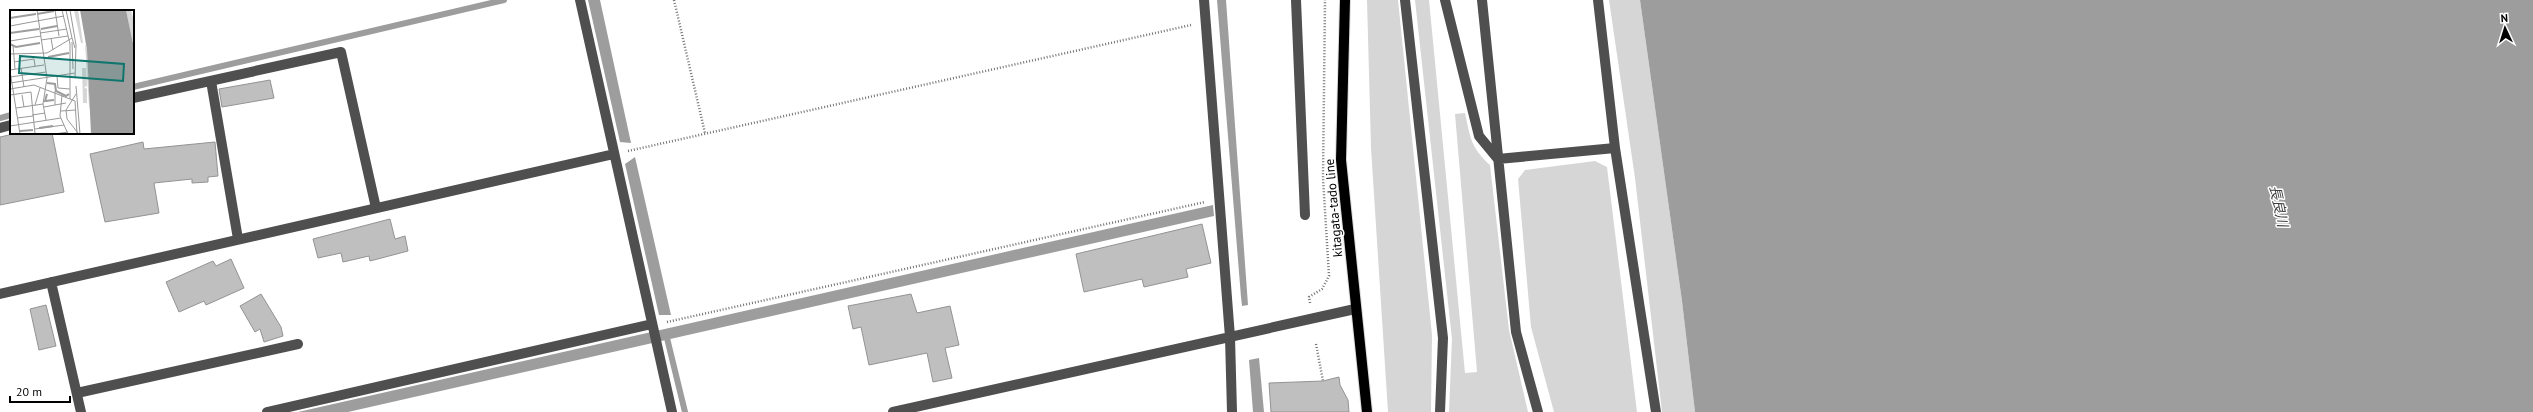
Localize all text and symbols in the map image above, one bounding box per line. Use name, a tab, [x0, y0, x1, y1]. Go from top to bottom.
north arrow	[2485, 8, 2525, 48]
inset map	[10, 10, 134, 134]
text: N	[2500, 11, 2508, 25]
street label: kitagata-tado line	[1321, 158, 1346, 258]
water label: 長良川	[2266, 184, 2293, 230]
scale bar	[10, 378, 70, 404]
text: 20 m	[16, 384, 42, 399]

